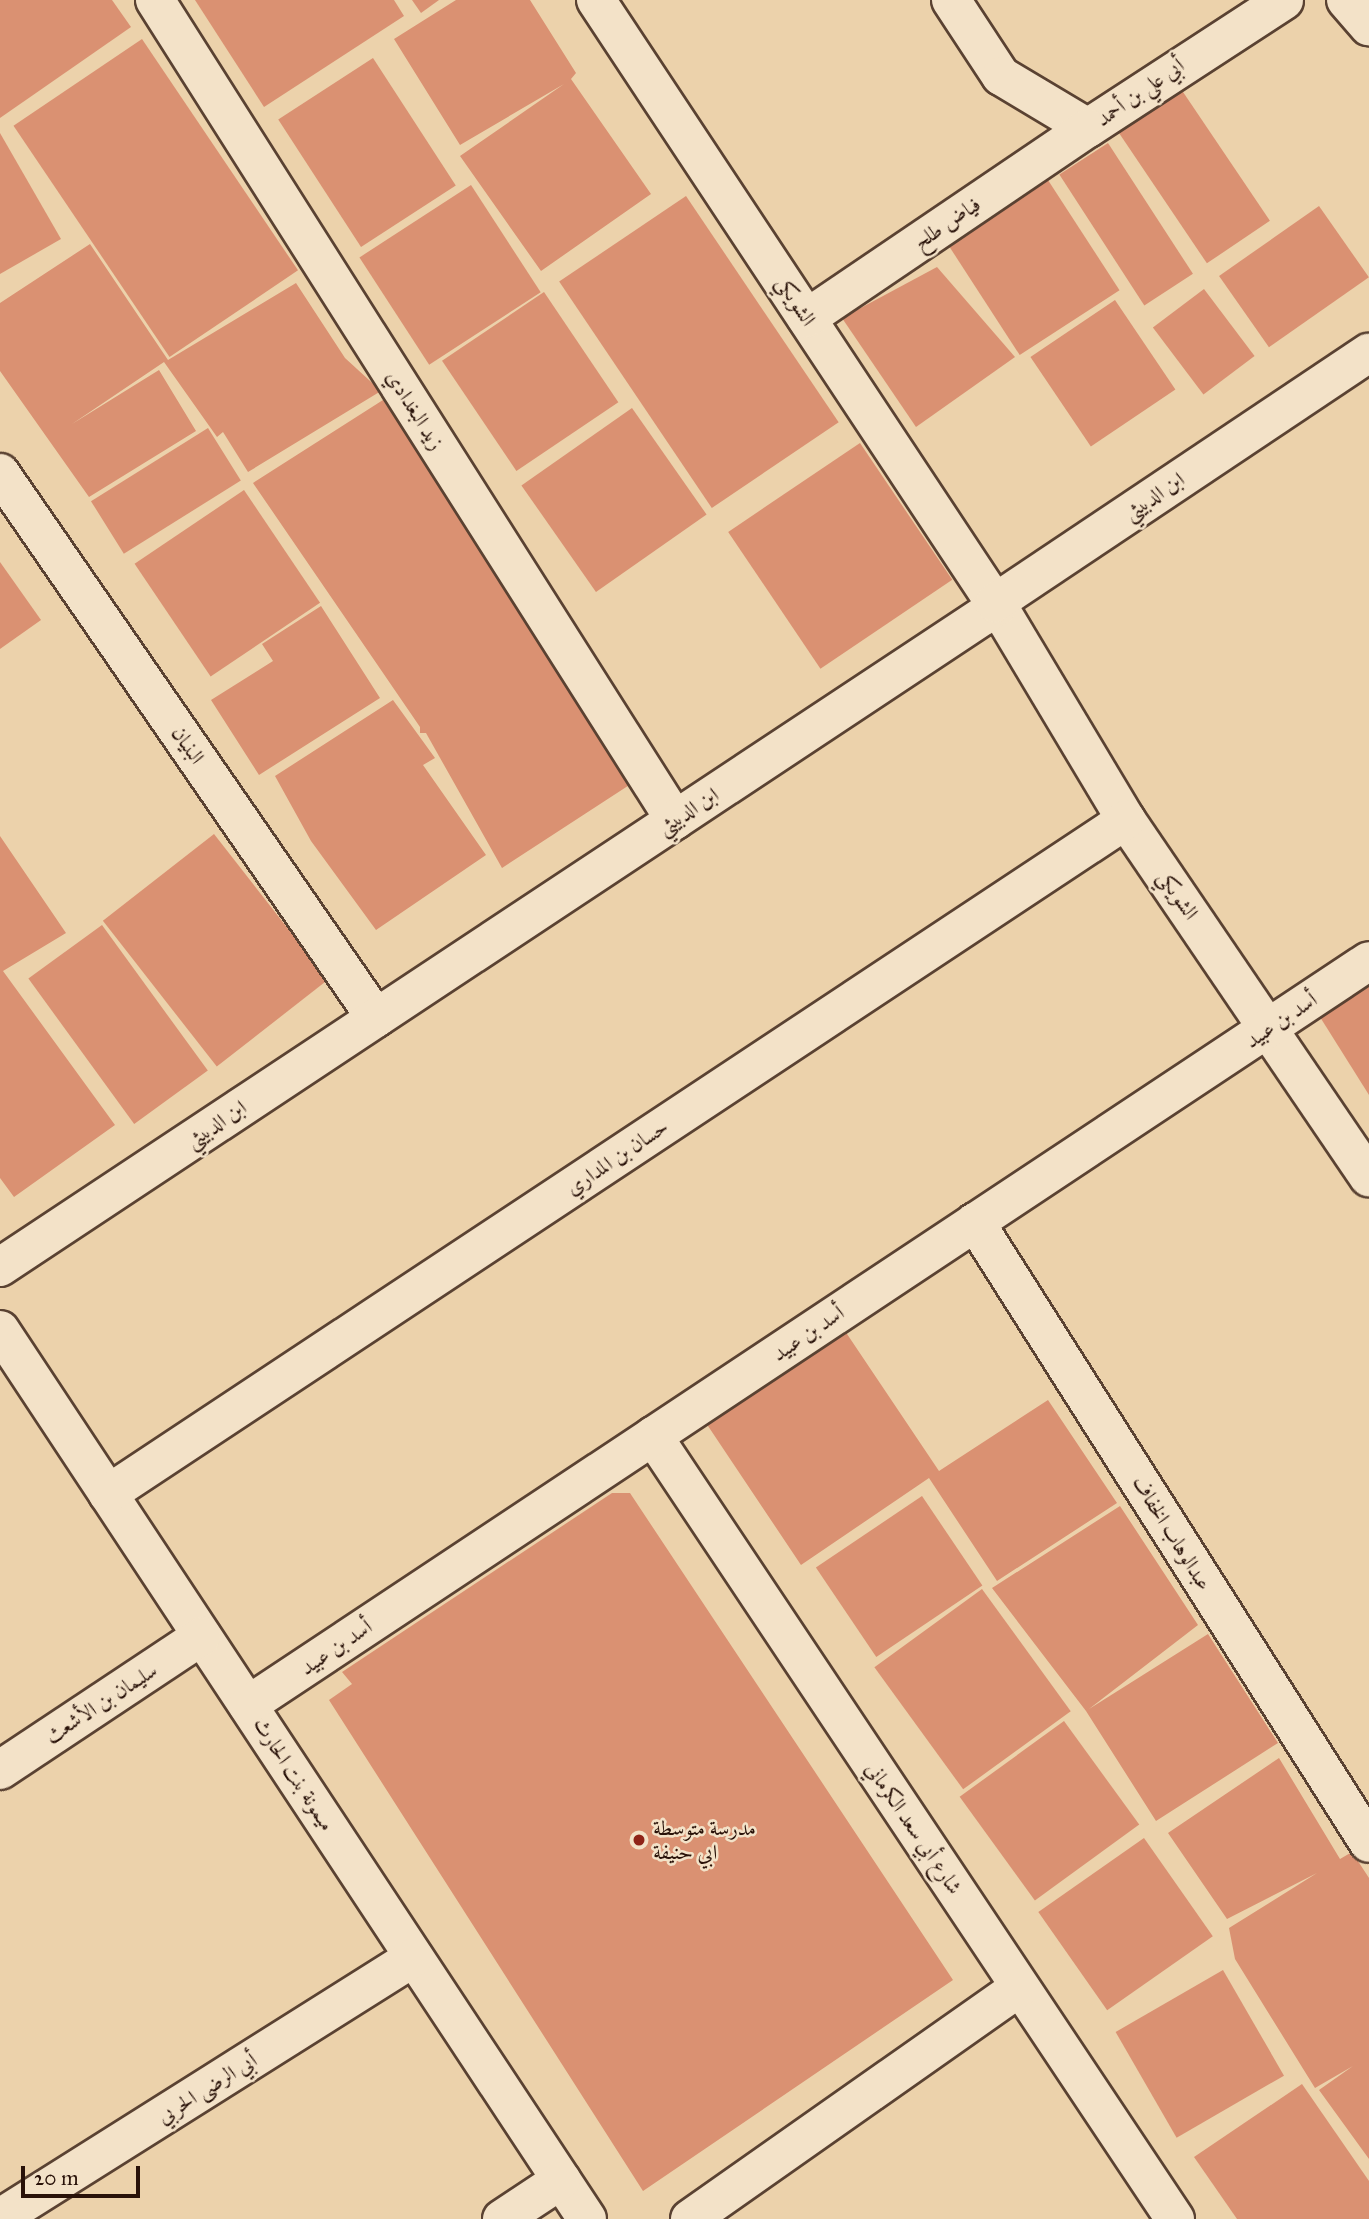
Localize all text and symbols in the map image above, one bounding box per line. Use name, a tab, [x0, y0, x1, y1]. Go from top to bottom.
street label: أبي علي بن أحمد	[1091, 52, 1189, 132]
street label: فياض طلح	[909, 191, 985, 255]
street label: الشويكي	[771, 271, 821, 331]
street label: زيد البغدادي	[381, 365, 449, 455]
street label: ابن الدبيثي	[1119, 467, 1189, 525]
street label: البنيان	[166, 721, 210, 769]
street label: ابن الدبيثي	[653, 782, 723, 840]
street label: الشويكي	[1152, 866, 1204, 924]
street label: أسد بن عبيد	[1240, 987, 1322, 1053]
street label: ابن الدبيثي	[181, 1095, 251, 1153]
street label: حسان بن المداري	[561, 1114, 673, 1200]
street label: أسد بن عبيد	[767, 1300, 849, 1366]
street label: عبدالوهاب الخفاف	[1127, 1471, 1217, 1595]
street label: أسد بن عبيد	[295, 1614, 377, 1680]
street label: سليمان بن الأشعث	[40, 1657, 162, 1749]
street label: ميمونة بنت الحارث	[248, 1713, 340, 1835]
street label: شارع أبي سعد الكرماني	[860, 1757, 968, 1899]
place label: مدرسة متوسطة ابي حنيفة	[653, 1815, 756, 1865]
marker: مدرسة متوسطة ابي حنيفة	[631, 1832, 647, 1848]
street label: أبي الرضى الحربي	[152, 2047, 262, 2129]
scale bar	[24, 2152, 144, 2196]
text: 20 m	[34, 2165, 79, 2191]

